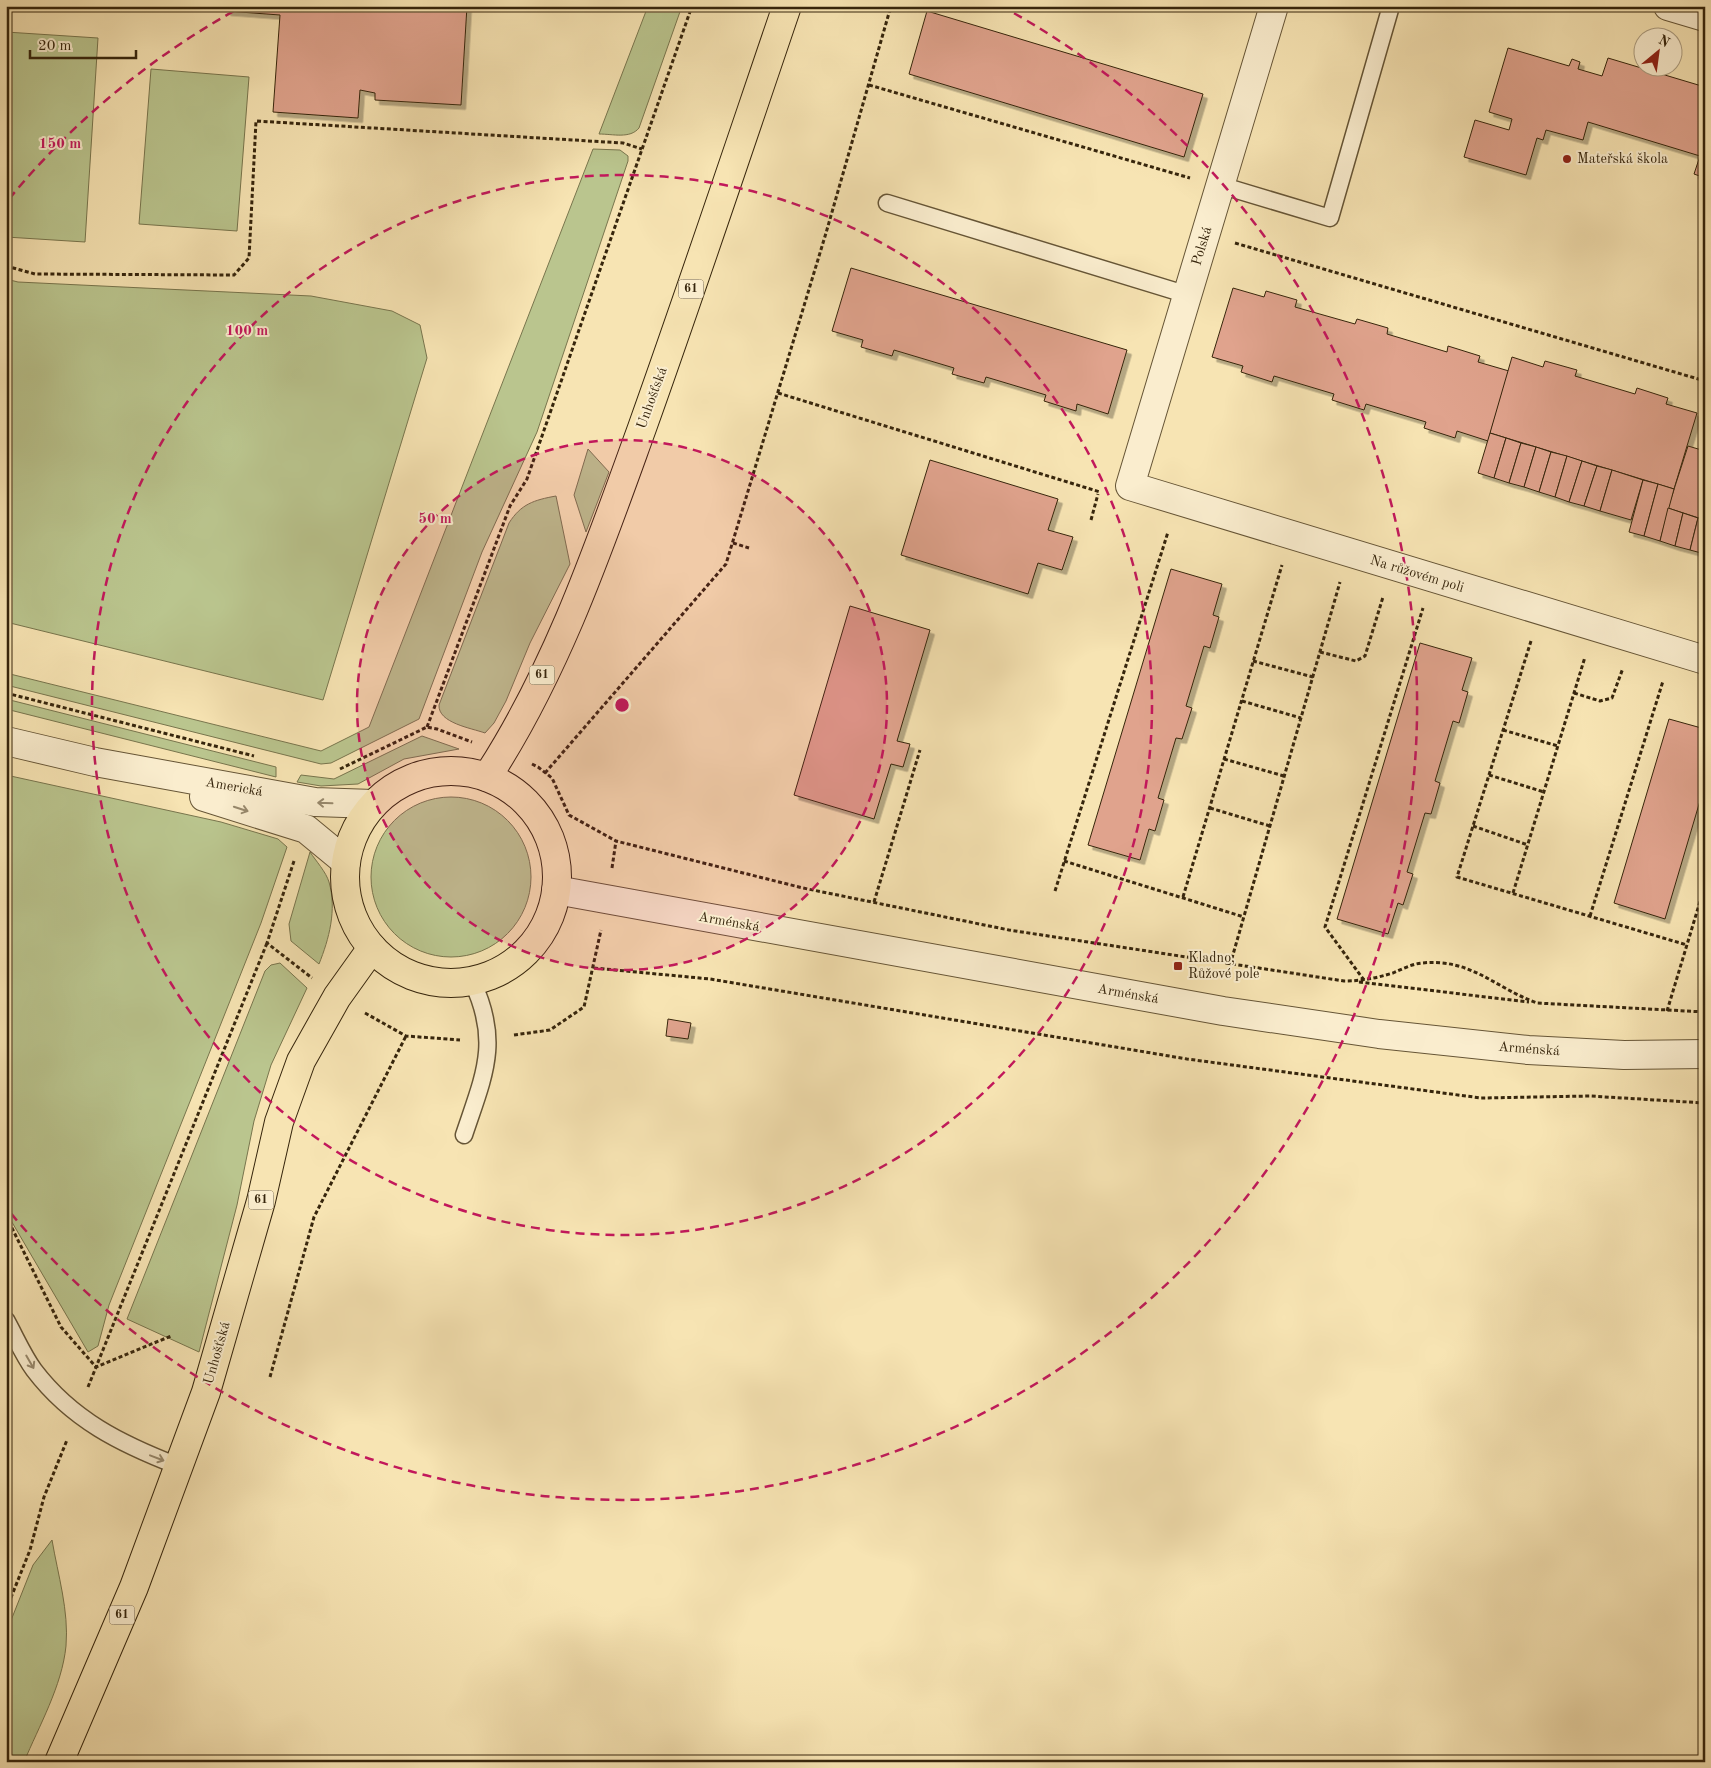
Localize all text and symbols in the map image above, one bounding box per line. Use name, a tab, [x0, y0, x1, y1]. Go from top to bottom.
scale bar	[30, 28, 136, 60]
north arrow	[1634, 28, 1684, 78]
text: N	[1656, 33, 1672, 50]
text: 20 m	[38, 39, 72, 54]
text: 150 m	[39, 137, 81, 152]
place label: Mateřská škola	[1577, 152, 1668, 166]
marker: Mateřská škola	[1561, 153, 1573, 165]
street label: Polská	[1189, 225, 1215, 267]
road number: 61	[678, 280, 704, 298]
text: 100 m	[226, 324, 268, 339]
street label: Unhošťská	[634, 365, 670, 431]
text: 50 m	[418, 512, 452, 527]
street label: Na růžovém poli	[1368, 553, 1466, 595]
road number: 61	[530, 666, 554, 684]
centre of rings	[613, 696, 631, 714]
street label: Americká	[204, 775, 264, 799]
one-way arrow	[317, 798, 333, 807]
one-way arrow	[233, 804, 249, 814]
street label: Arménská	[697, 910, 761, 934]
place label: Kladno, Růžové pole	[1188, 951, 1260, 981]
marker: Kladno, Růžové pole	[1172, 960, 1184, 972]
street label: Arménská	[1096, 982, 1160, 1006]
street label: Arménská	[1498, 1040, 1560, 1058]
road number: 61	[248, 1190, 274, 1210]
street label: Unhošťská	[201, 1320, 233, 1386]
one-way arrow	[26, 1355, 36, 1369]
one-way arrow	[150, 1455, 165, 1464]
road number: 61	[110, 1606, 134, 1624]

